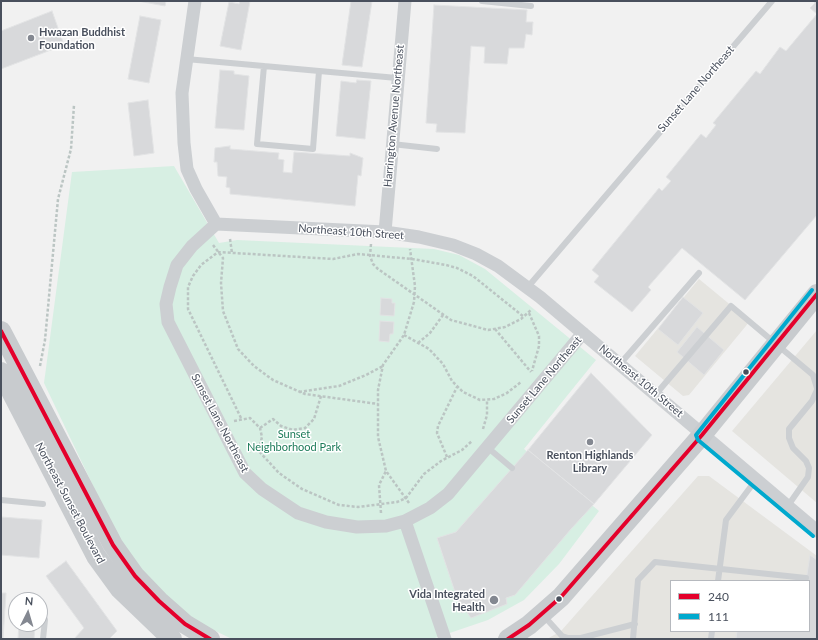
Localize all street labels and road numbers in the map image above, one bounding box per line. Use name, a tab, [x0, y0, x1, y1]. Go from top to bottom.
street label: Sunset Lane Northeast	[655, 43, 737, 135]
street label: Harrington Avenue Northeast	[381, 44, 407, 188]
street label: Northeast 10th Street	[298, 222, 404, 242]
street label: Sunset Lane Northeast	[504, 334, 584, 426]
street label: Northeast 10th Street	[596, 342, 686, 420]
street label: Sunset Lane Northeast	[188, 371, 252, 475]
street label: Northeast Sunset Boulevard	[32, 440, 108, 566]

